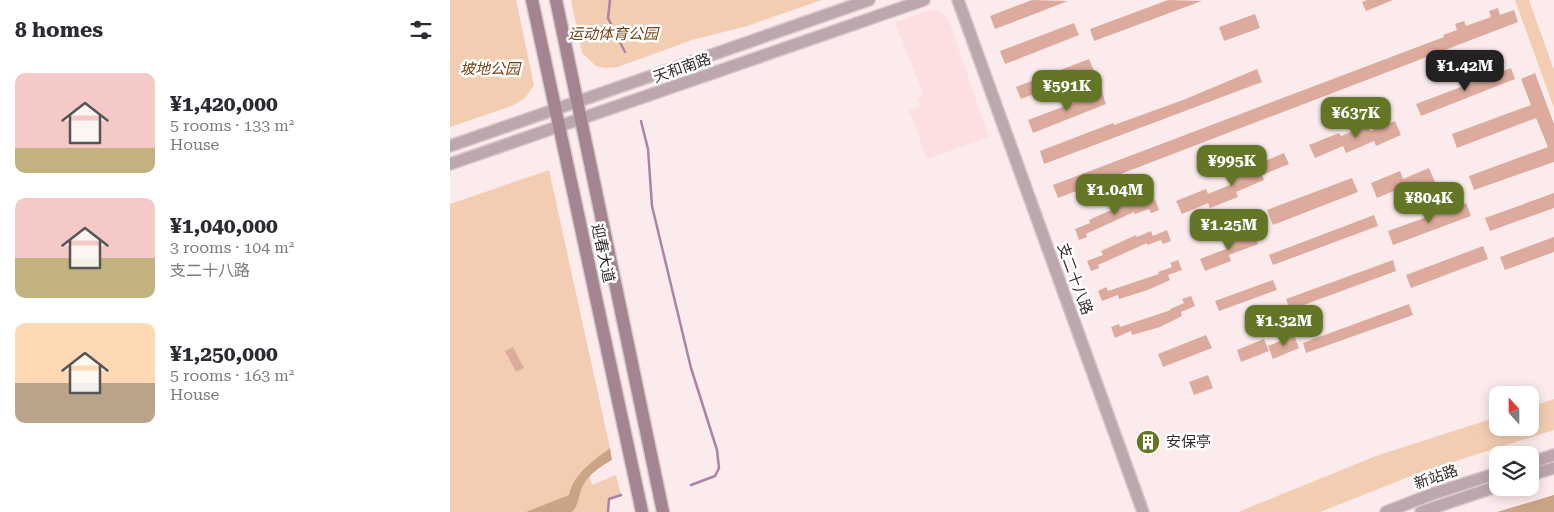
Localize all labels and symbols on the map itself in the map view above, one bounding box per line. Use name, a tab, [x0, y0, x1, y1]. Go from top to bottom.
park label: 运动体育公园	[568, 25, 660, 43]
pin: ¥1.42M	[1424, 49, 1506, 92]
street label: 天和南路	[651, 50, 713, 86]
park label: 坡地公园	[460, 60, 522, 78]
pin: ¥591K	[1032, 70, 1102, 112]
pin: ¥637K	[1321, 96, 1391, 139]
pin: ¥995K	[1197, 144, 1267, 187]
pin: ¥1.04M	[1074, 174, 1156, 216]
pin: ¥804K	[1394, 182, 1464, 224]
pin: ¥1.25M	[1188, 208, 1270, 251]
street label: 迎春大道	[588, 222, 618, 284]
street label: 支二十八路	[1054, 241, 1096, 317]
pin: ¥1.32M	[1243, 304, 1325, 347]
north arrow	[1489, 386, 1539, 436]
building icon: 安保亭	[1135, 429, 1161, 455]
place label: 安保亭	[1166, 433, 1211, 451]
street label: 新站路	[1412, 461, 1460, 493]

